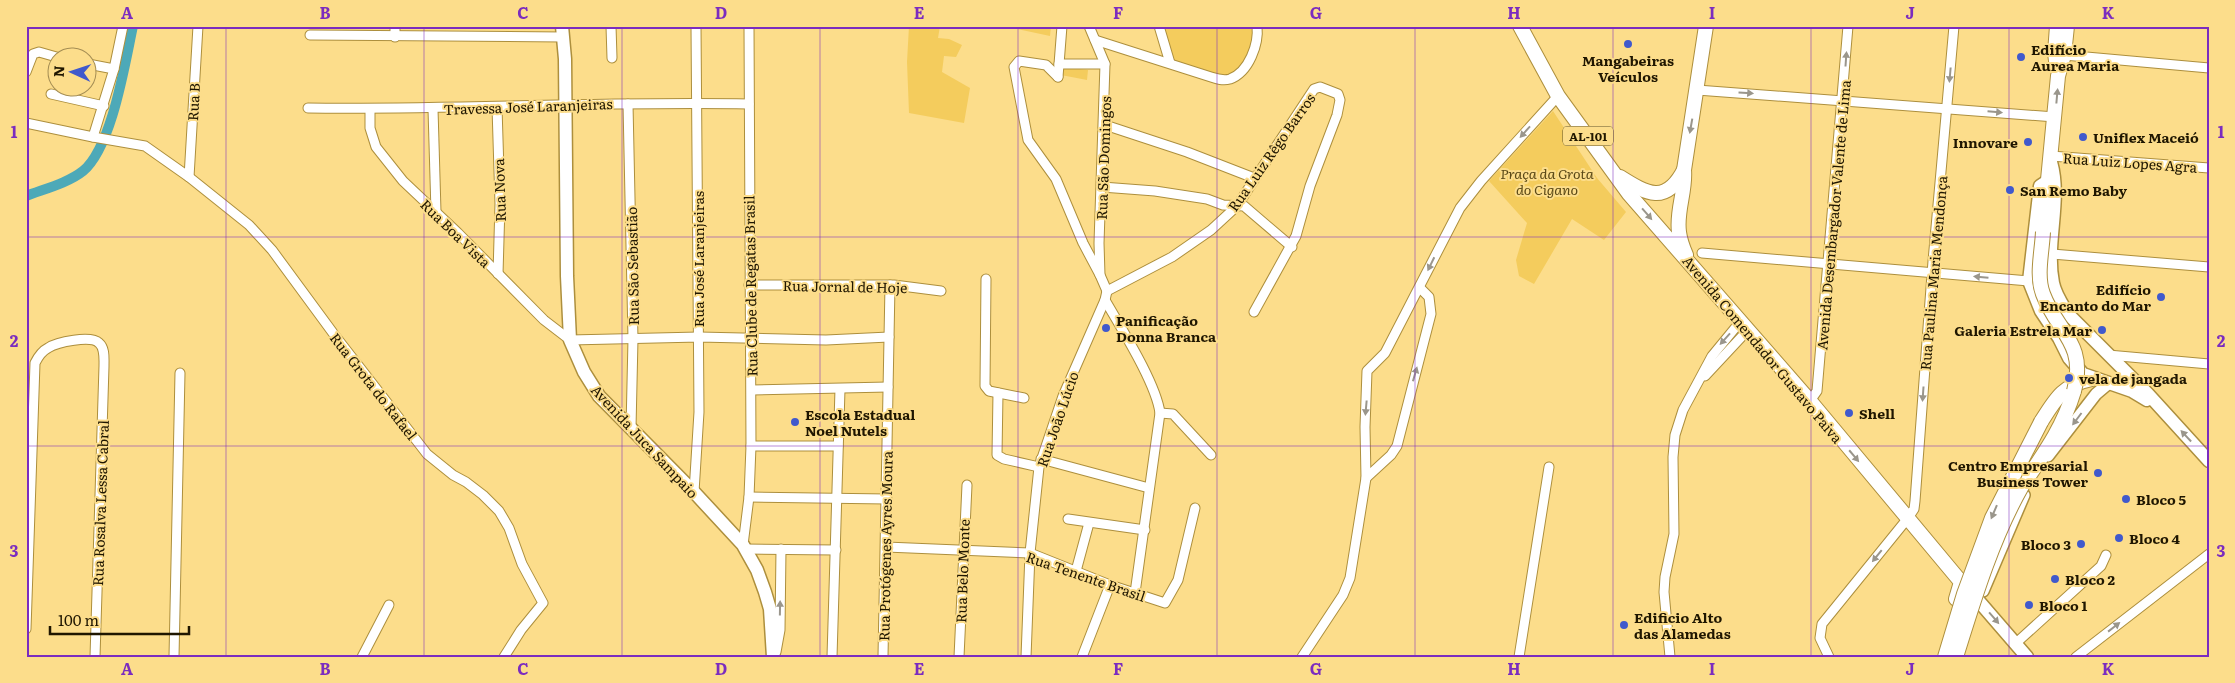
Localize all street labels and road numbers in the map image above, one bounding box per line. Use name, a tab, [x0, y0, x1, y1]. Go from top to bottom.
street label: Avenida Desembargador Valente de Lima	[1811, 79, 1855, 351]
street label: Rua B	[182, 83, 204, 121]
street label: Rua Luiz Rêgo Barros	[1223, 89, 1319, 215]
street label: Travessa José Laranjeiras	[443, 93, 613, 119]
street label: Rua São Domingos	[1091, 96, 1115, 220]
road number: AL-101	[1563, 126, 1613, 146]
street label: Rua Luiz Lopes Agra	[2062, 147, 2198, 177]
street label: Rua Nova	[488, 158, 510, 222]
street label: Rua Paulina Maria Mendonça	[1915, 174, 1952, 371]
street label: Rua José Laranjeiras	[688, 191, 708, 327]
street label: Rua Boa Vista	[416, 194, 496, 272]
street label: Rua Clube de Regatas Brasil	[738, 195, 762, 377]
street label: Rua São Sebastião	[621, 206, 643, 326]
street label: Avenida Comendador Gustavo Paiva	[1678, 251, 1848, 447]
street label: Rua Jornal de Hoje	[782, 275, 908, 297]
street label: Rua Grota do Rafael	[326, 328, 422, 444]
street label: Rua João Lúcio	[1031, 368, 1083, 470]
street label: Avenida Juca Sampaio	[587, 380, 703, 502]
street label: Rua Rosalva Lessa Cabral	[87, 419, 113, 586]
street label: Rua Protógenes Ayres Moura	[873, 450, 897, 641]
street label: Rua Belo Monte	[950, 519, 974, 623]
street label: Rua Tenente Brasil	[1024, 546, 1149, 606]

